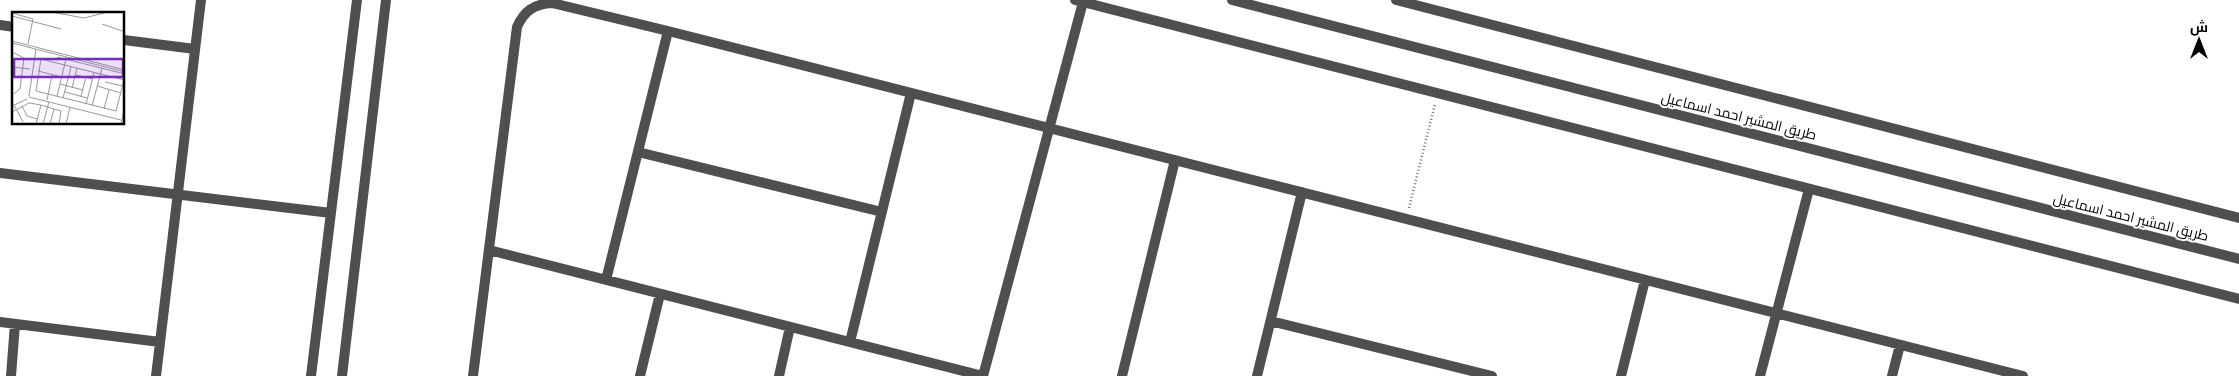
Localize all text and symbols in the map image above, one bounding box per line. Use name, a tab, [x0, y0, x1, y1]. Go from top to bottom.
inset map	[12, 12, 125, 125]
north arrow	[2174, 15, 2224, 65]
text: ش	[2190, 19, 2208, 36]
street label: طريق المشير احمد اسماعيل	[1659, 89, 1818, 144]
street label: طريق المشير احمد اسماعيل	[2051, 190, 2210, 245]

